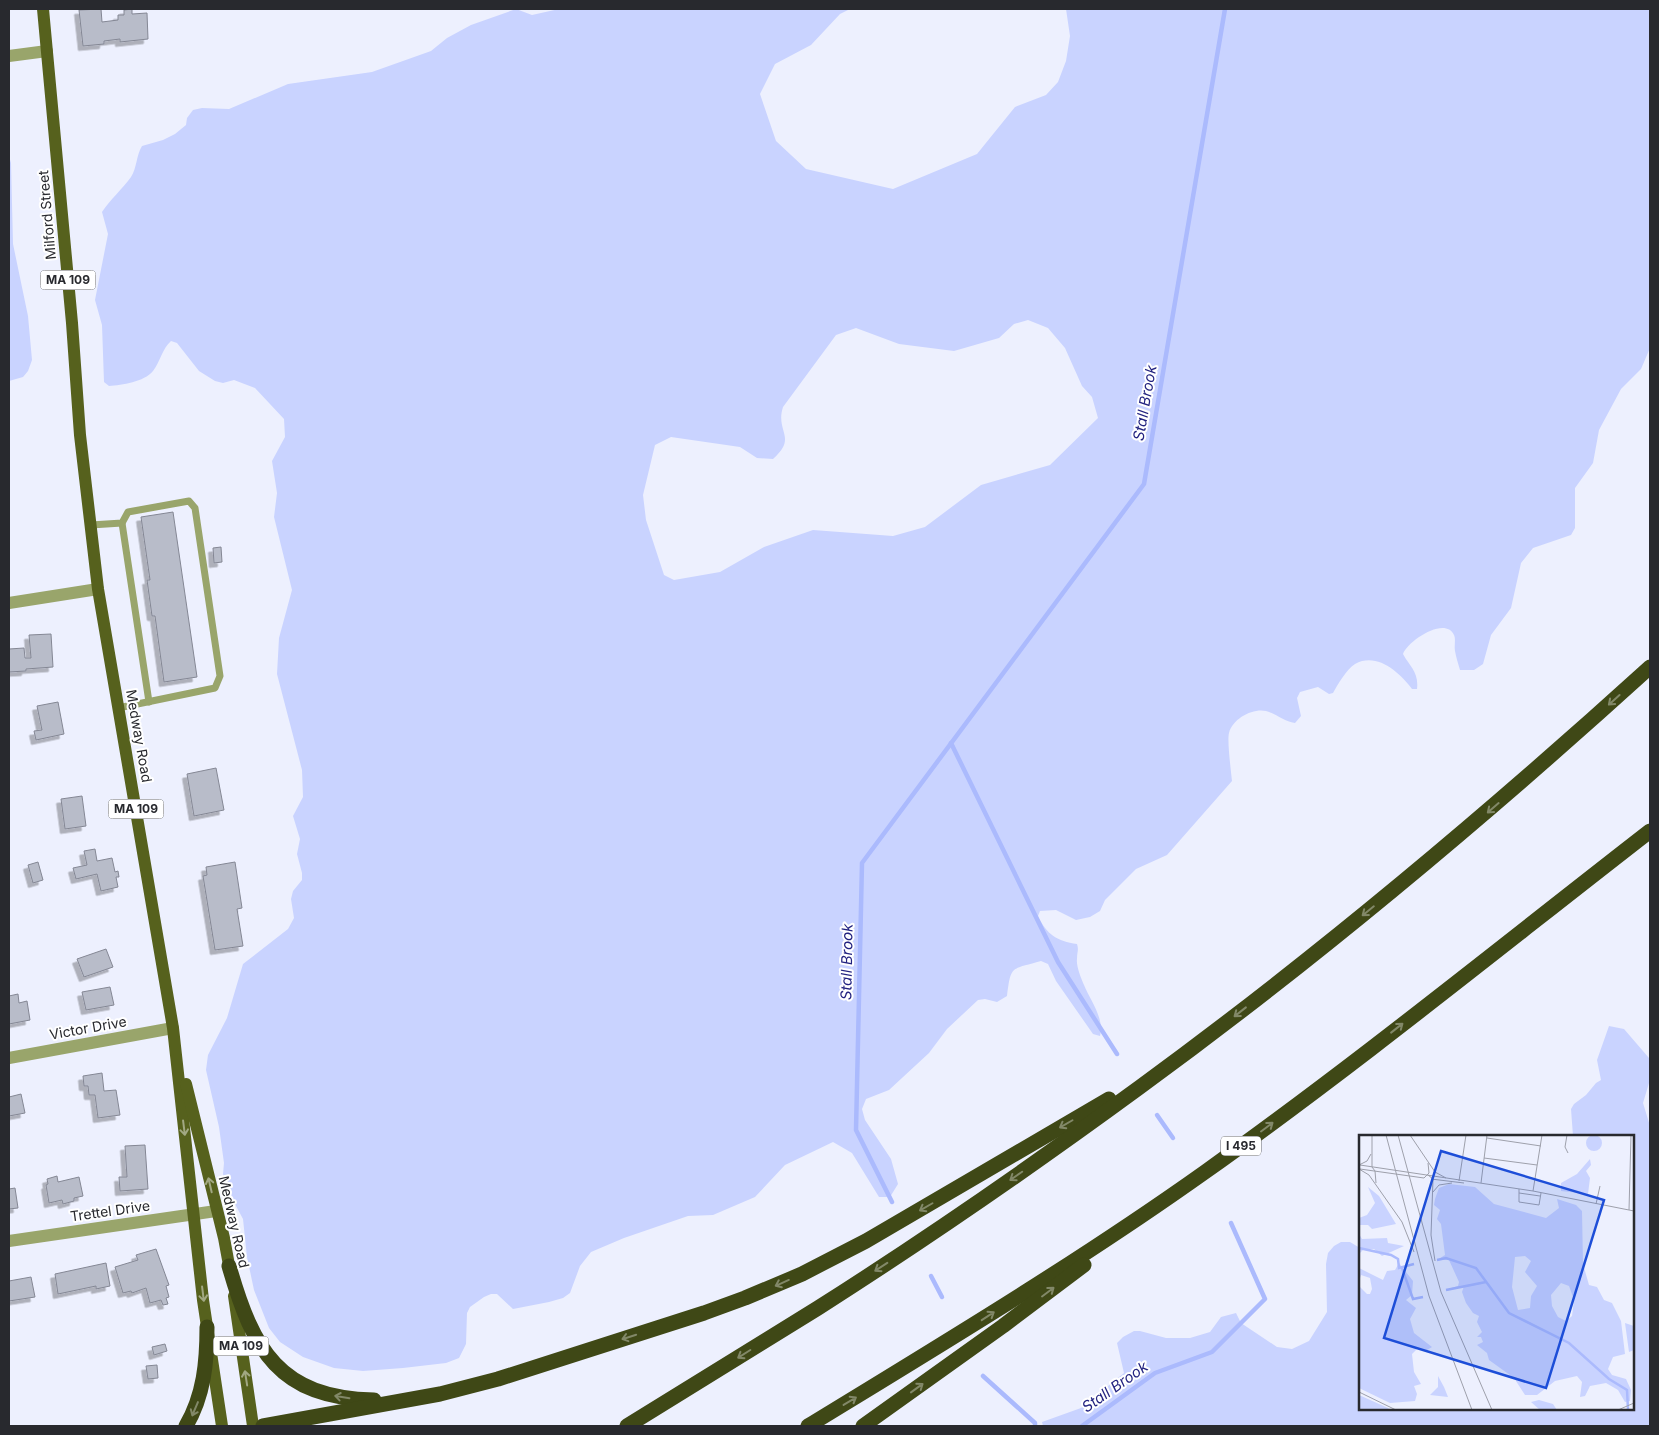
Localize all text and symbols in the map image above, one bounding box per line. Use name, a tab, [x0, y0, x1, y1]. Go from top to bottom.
street label: Milford Street	[34, 169, 59, 260]
road number: MA 109	[40, 270, 96, 290]
water label: Stall Brook	[1129, 363, 1161, 442]
street label: Medway Road	[123, 688, 156, 784]
one-way arrow	[1608, 694, 1621, 706]
road number: MA 109	[108, 800, 164, 819]
one-way arrow	[1486, 802, 1499, 813]
one-way arrow	[1361, 906, 1374, 917]
water label: Stall Brook	[836, 923, 857, 1000]
one-way arrow	[1234, 1007, 1247, 1018]
street label: Victor Drive	[48, 1012, 128, 1043]
one-way arrow	[1390, 1023, 1403, 1034]
one-way arrow	[179, 1120, 189, 1136]
one-way arrow	[1059, 1120, 1073, 1130]
one-way arrow	[1260, 1121, 1273, 1132]
inset map	[1359, 1135, 1634, 1410]
road number: I 495	[1221, 1136, 1261, 1156]
one-way arrow	[1009, 1171, 1023, 1181]
street label: Medway Road	[216, 1174, 253, 1270]
one-way arrow	[205, 1177, 214, 1193]
street label: Trettel Drive	[69, 1196, 151, 1225]
one-way arrow	[919, 1202, 933, 1212]
one-way arrow	[874, 1262, 888, 1272]
one-way arrow	[775, 1279, 790, 1289]
one-way arrow	[198, 1286, 208, 1302]
one-way arrow	[1041, 1287, 1055, 1297]
one-way arrow	[981, 1310, 995, 1321]
one-way arrow	[622, 1333, 637, 1342]
road number: MA 109	[214, 1336, 268, 1355]
one-way arrow	[737, 1349, 751, 1359]
water label: Stall Brook	[1078, 1356, 1152, 1416]
one-way arrow	[241, 1370, 251, 1386]
one-way arrow	[910, 1383, 924, 1393]
one-way arrow	[335, 1392, 351, 1402]
one-way arrow	[842, 1395, 856, 1405]
one-way arrow	[189, 1401, 199, 1416]

